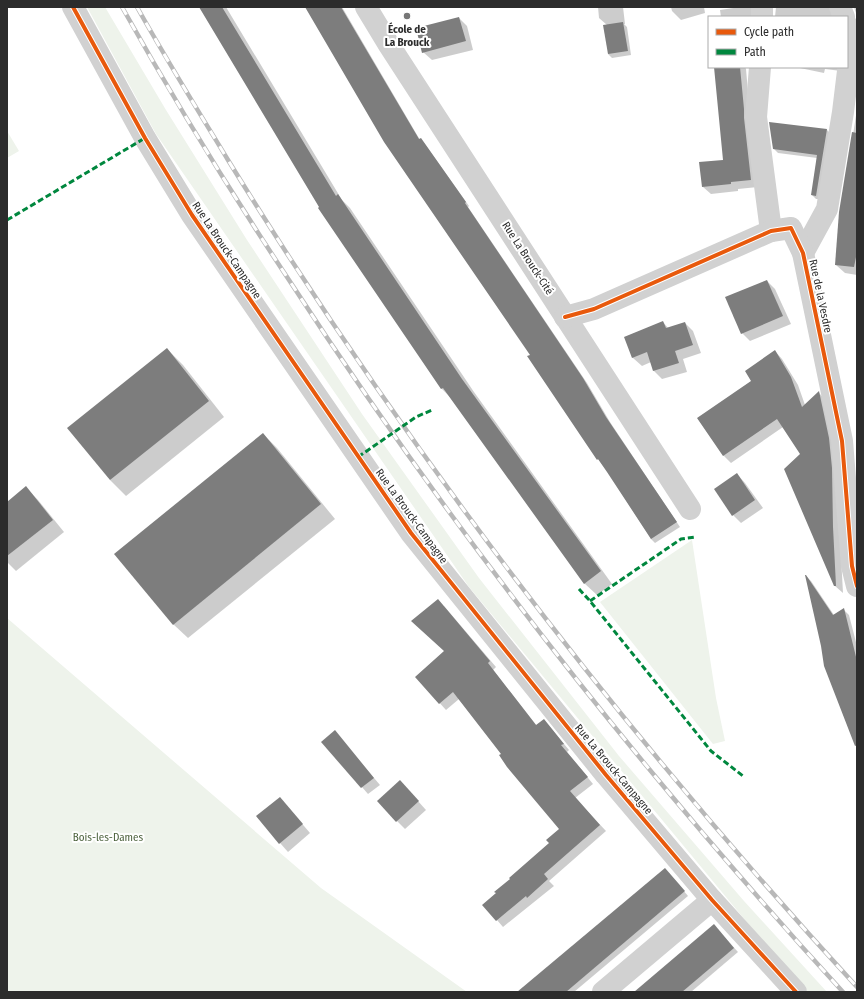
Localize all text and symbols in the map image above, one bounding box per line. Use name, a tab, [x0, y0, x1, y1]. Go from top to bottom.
marker: École de La Brouck	[402, 11, 412, 21]
legend	[708, 16, 848, 68]
place label: École de La Brouck	[385, 22, 430, 49]
text: Cycle path	[744, 25, 794, 39]
text: Path	[744, 45, 766, 59]
street label: Rue La Brouck-Campagne	[189, 199, 264, 301]
street label: Rue La Brouck-Cité	[499, 219, 556, 297]
street label: Rue de la Vesdre	[806, 258, 835, 334]
street label: Rue La Brouck-Campagne	[373, 466, 450, 566]
street label: Rue La Brouck-Campagne	[572, 722, 655, 817]
park label: Bois-les-Dames	[73, 831, 144, 844]

